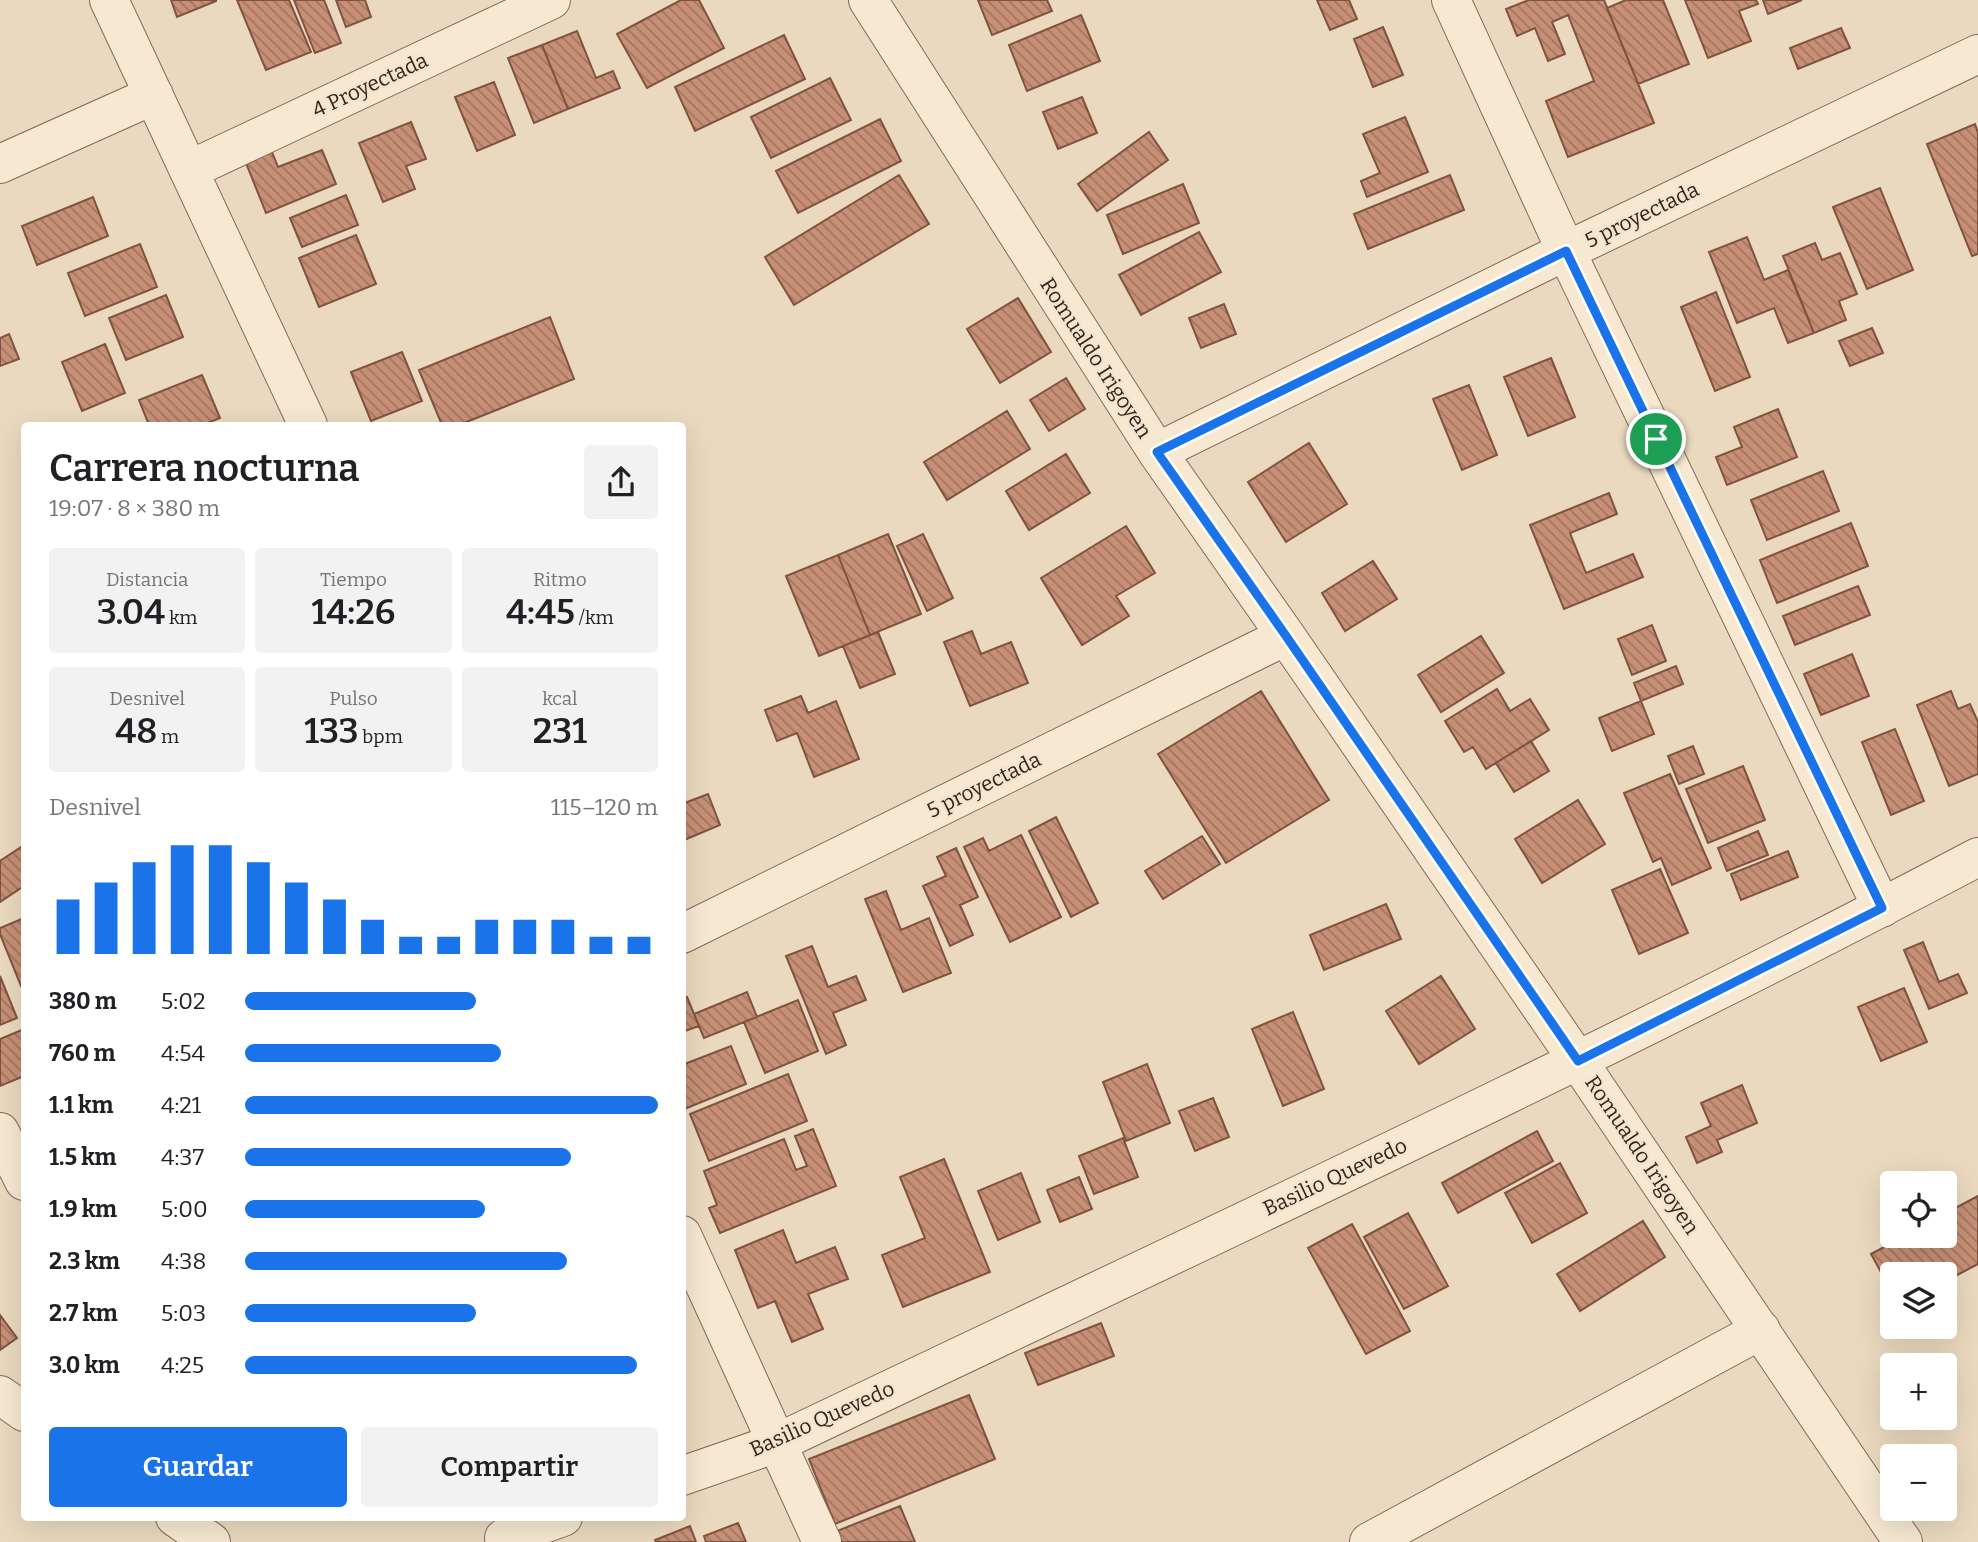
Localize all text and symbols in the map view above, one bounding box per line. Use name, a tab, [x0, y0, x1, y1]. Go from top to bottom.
street label: 4 Proyectada	[308, 47, 432, 123]
street label: 5 proyectada	[1581, 176, 1704, 254]
street label: Romualdo Irigoyen	[1034, 273, 1158, 443]
pin	[1626, 409, 1686, 469]
icon: arrive	[1637, 420, 1675, 458]
text: Carrera nocturna	[49, 445, 359, 491]
button: share	[584, 445, 658, 519]
text: 19:07 · 8 × 380 m	[49, 494, 220, 522]
text: Distancia	[106, 568, 188, 591]
text: Tiempo	[320, 568, 387, 591]
text: Ritmo	[533, 568, 587, 591]
text: 3.04	[97, 591, 165, 633]
text: 14:26	[312, 591, 395, 633]
text: 4:45	[506, 591, 575, 633]
text: km	[165, 606, 198, 629]
text: /km	[575, 606, 614, 629]
text: Desnivel	[109, 687, 185, 710]
text: Pulso	[329, 687, 378, 710]
text: kcal	[542, 687, 578, 710]
text: 48	[115, 710, 157, 752]
text: 133	[304, 710, 359, 752]
text: 231	[533, 710, 587, 752]
text: m	[157, 725, 179, 748]
text: bpm	[359, 725, 403, 748]
street label: 5 proyectada	[923, 746, 1046, 824]
text: Desnivel	[49, 793, 141, 821]
text: 115–120 m	[551, 793, 658, 821]
text: 380 m	[49, 987, 117, 1015]
text: 5:02	[161, 987, 205, 1015]
text: 760 m	[49, 1039, 115, 1067]
text: 4:54	[161, 1039, 205, 1067]
street label: Romualdo Irigoyen	[1579, 1071, 1705, 1239]
text: 1.1 km	[49, 1091, 113, 1119]
text: 4:21	[161, 1091, 201, 1119]
street label: Basilio Quevedo	[1259, 1132, 1411, 1222]
text: 1.5 km	[49, 1143, 116, 1171]
text: 4:37	[161, 1143, 204, 1171]
map controls	[1880, 1171, 1957, 1521]
button: locate	[1880, 1171, 1957, 1248]
text: 1.9 km	[49, 1195, 117, 1223]
text: 5:00	[161, 1195, 208, 1223]
text: 2.3 km	[49, 1247, 120, 1275]
text: 4:38	[161, 1247, 206, 1275]
button: layers	[1880, 1262, 1957, 1339]
text: 2.7 km	[49, 1299, 118, 1327]
text: 5:03	[161, 1299, 206, 1327]
text: 3.0 km	[49, 1351, 120, 1379]
text: 4:25	[161, 1351, 204, 1379]
button: +	[1880, 1353, 1957, 1430]
street label: Basilio Quevedo	[746, 1375, 898, 1463]
button: Guardar	[49, 1427, 347, 1507]
button: Compartir	[361, 1427, 658, 1507]
button: −	[1880, 1444, 1957, 1521]

